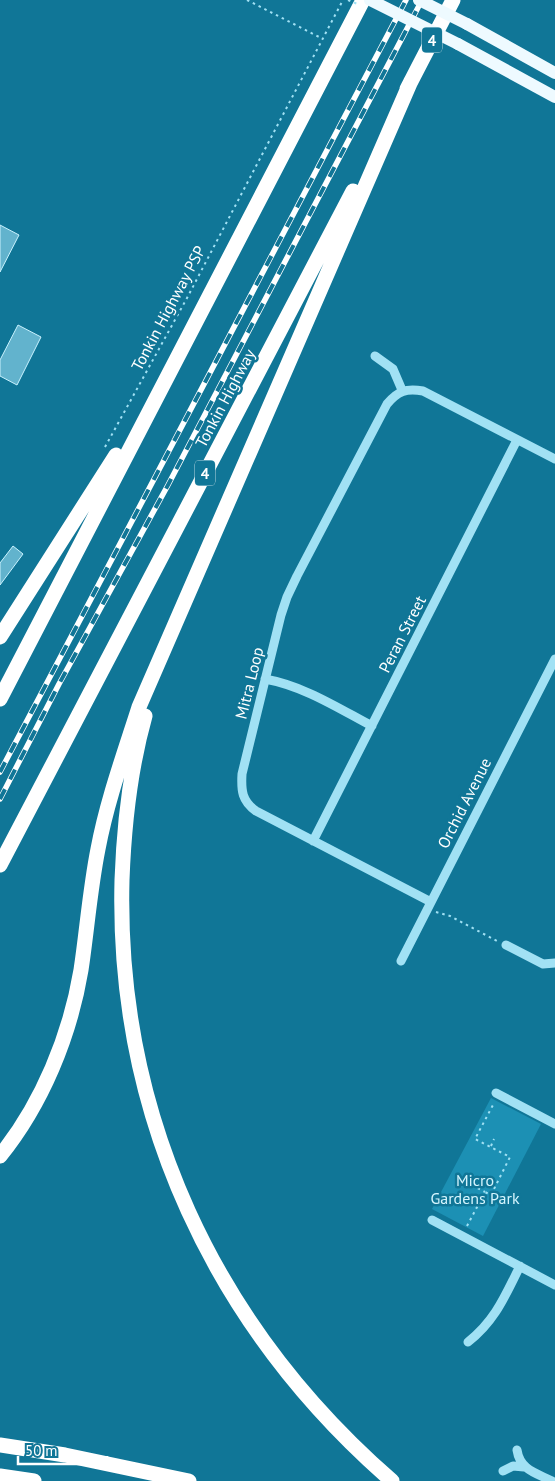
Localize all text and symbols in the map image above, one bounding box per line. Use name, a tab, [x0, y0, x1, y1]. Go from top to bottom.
road number: 4	[422, 28, 442, 52]
street label: Tonkin Highway PSP	[127, 242, 209, 374]
street label: Tonkin Highway	[191, 345, 260, 451]
road number: 4	[195, 460, 215, 486]
street label: Peran Street	[374, 592, 430, 676]
street label: Mitra Loop	[230, 645, 268, 721]
street label: Orchid Avenue	[433, 754, 495, 852]
park label: Micro Gardens Park	[430, 1170, 520, 1208]
scale bar	[18, 1434, 106, 1466]
text: 50 m	[25, 1441, 58, 1460]

